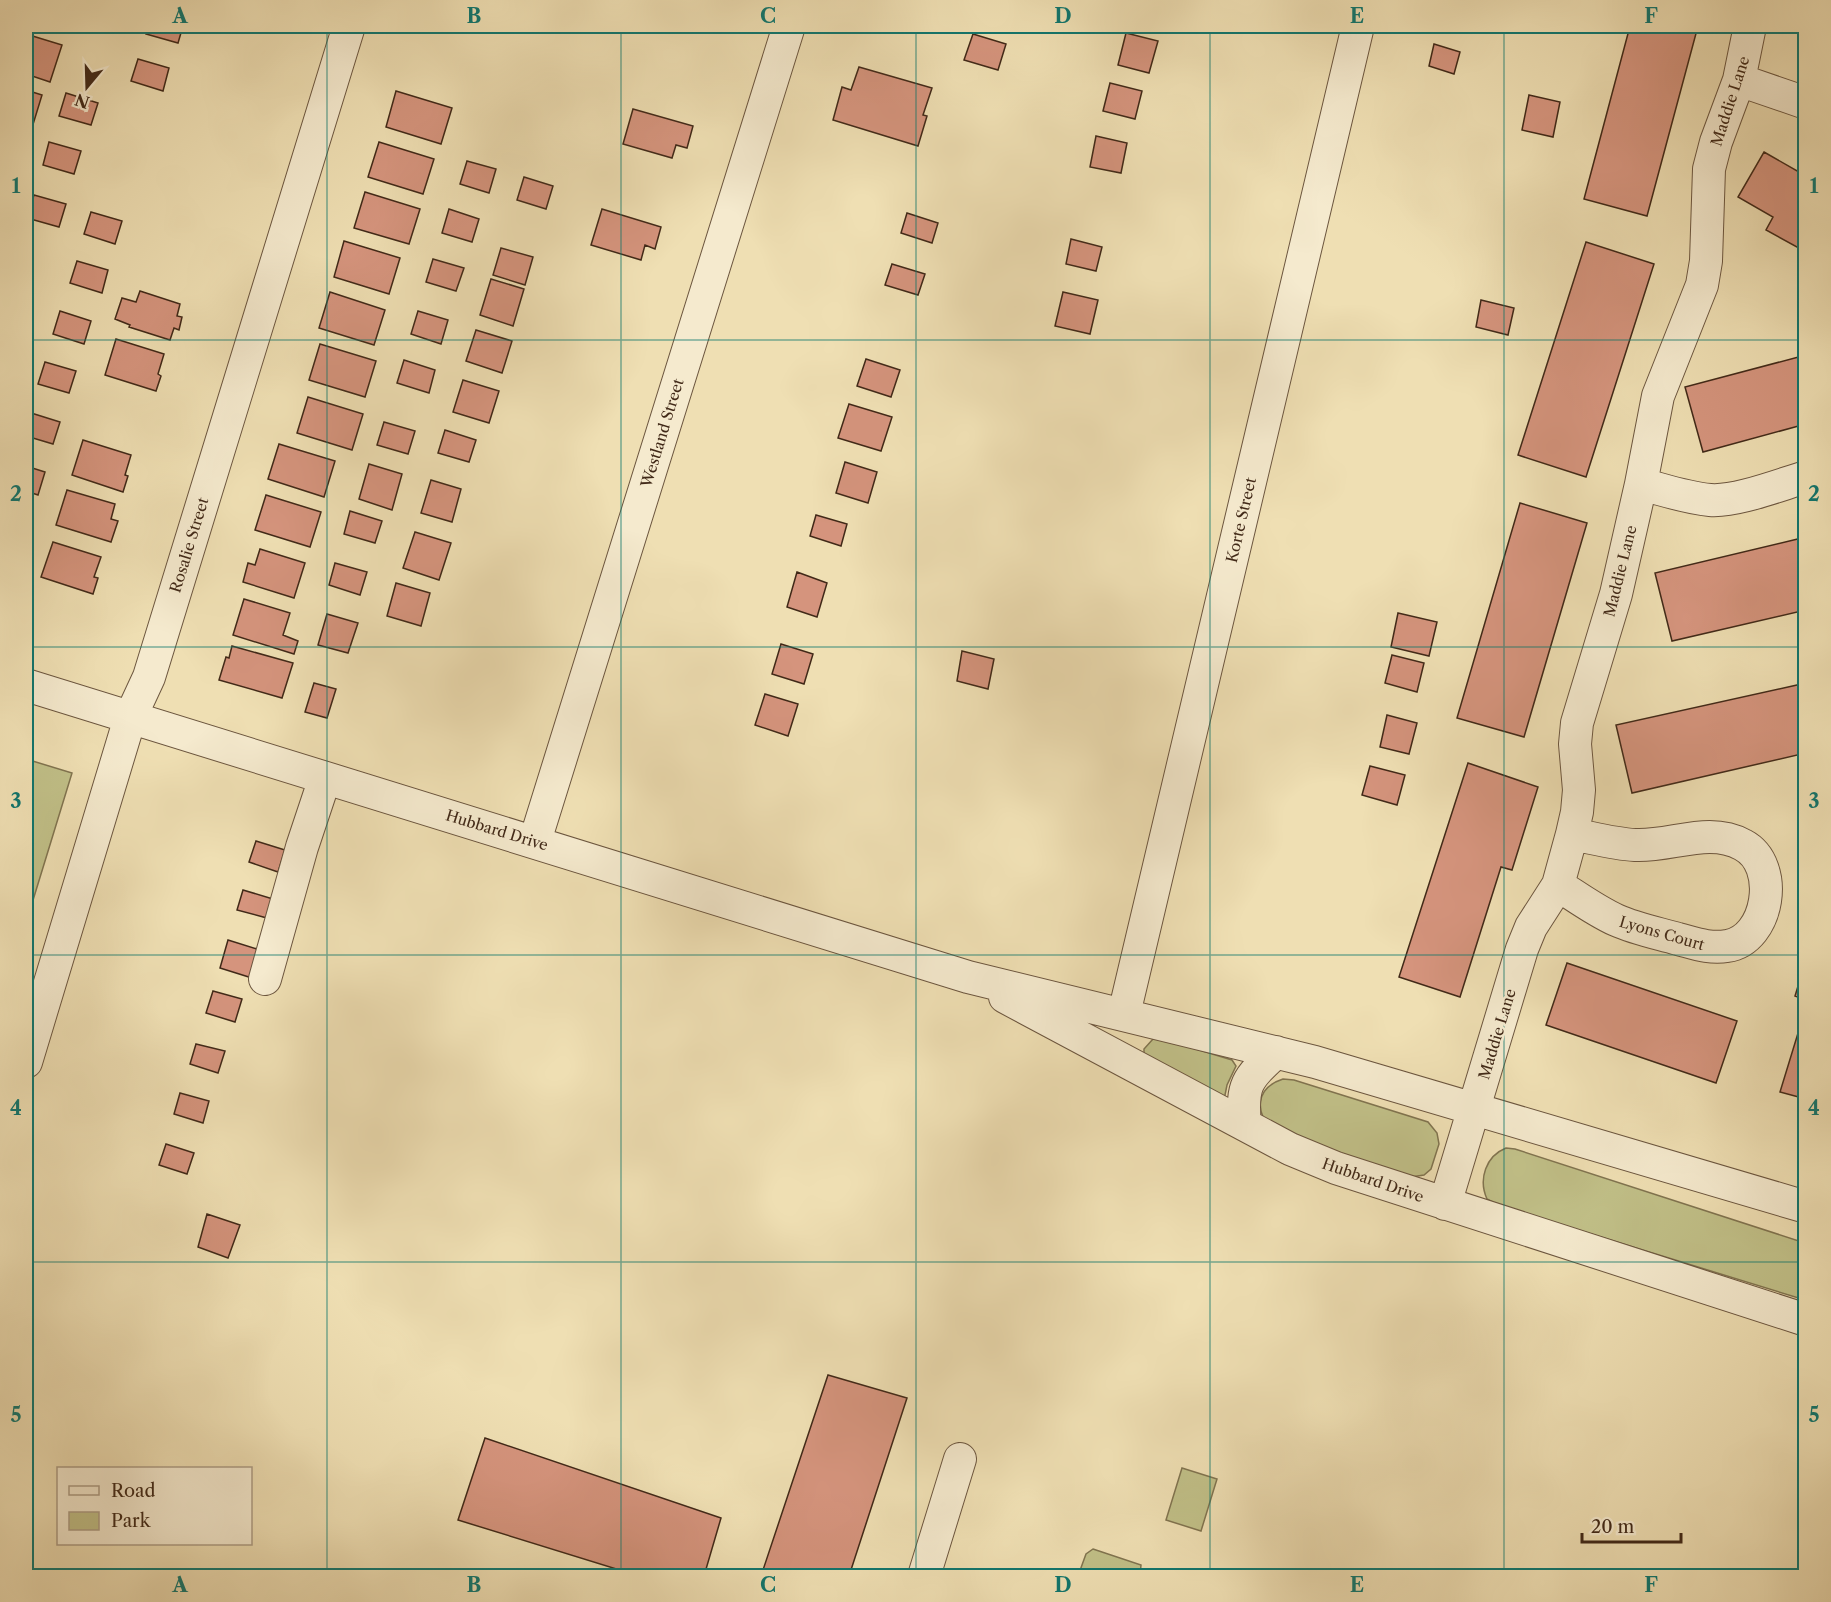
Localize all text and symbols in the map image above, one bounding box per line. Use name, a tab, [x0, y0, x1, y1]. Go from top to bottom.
text: A	[171, 4, 188, 28]
text: B	[467, 4, 482, 28]
text: C	[760, 4, 776, 28]
text: D	[1054, 4, 1072, 28]
text: E	[1350, 4, 1364, 28]
text: F	[1644, 4, 1658, 28]
street label: Maddie Lane	[1706, 53, 1754, 149]
north arrow	[57, 57, 117, 117]
text: N	[72, 89, 92, 113]
text: 1	[12, 174, 21, 198]
text: 1	[1810, 174, 1819, 198]
street label: Westland Street	[636, 376, 688, 491]
street label: Korte Street	[1222, 475, 1260, 564]
text: 2	[10, 482, 22, 506]
text: 2	[1808, 482, 1820, 506]
street label: Rosalie Street	[166, 494, 213, 595]
street label: Maddie Lane	[1599, 523, 1641, 619]
text: 3	[10, 789, 22, 813]
text: 3	[1808, 789, 1820, 813]
street label: Hubbard Drive	[443, 805, 551, 855]
street label: Lyons Court	[1617, 912, 1707, 954]
street label: Maddie Lane	[1474, 986, 1520, 1082]
text: 4	[10, 1096, 22, 1120]
text: 4	[1808, 1096, 1820, 1120]
street label: Hubbard Drive	[1320, 1154, 1426, 1206]
text: 5	[10, 1403, 22, 1427]
text: 5	[1808, 1403, 1820, 1427]
legend	[57, 1467, 252, 1545]
text: Road	[111, 1480, 156, 1502]
scale bar	[1582, 1506, 1681, 1544]
text: Park	[111, 1510, 152, 1532]
text: 20 m	[1591, 1516, 1635, 1538]
text: A	[171, 1573, 188, 1597]
text: B	[467, 1573, 482, 1597]
text: C	[760, 1573, 776, 1597]
text: D	[1054, 1573, 1072, 1597]
text: E	[1350, 1573, 1364, 1597]
text: F	[1644, 1573, 1658, 1597]

